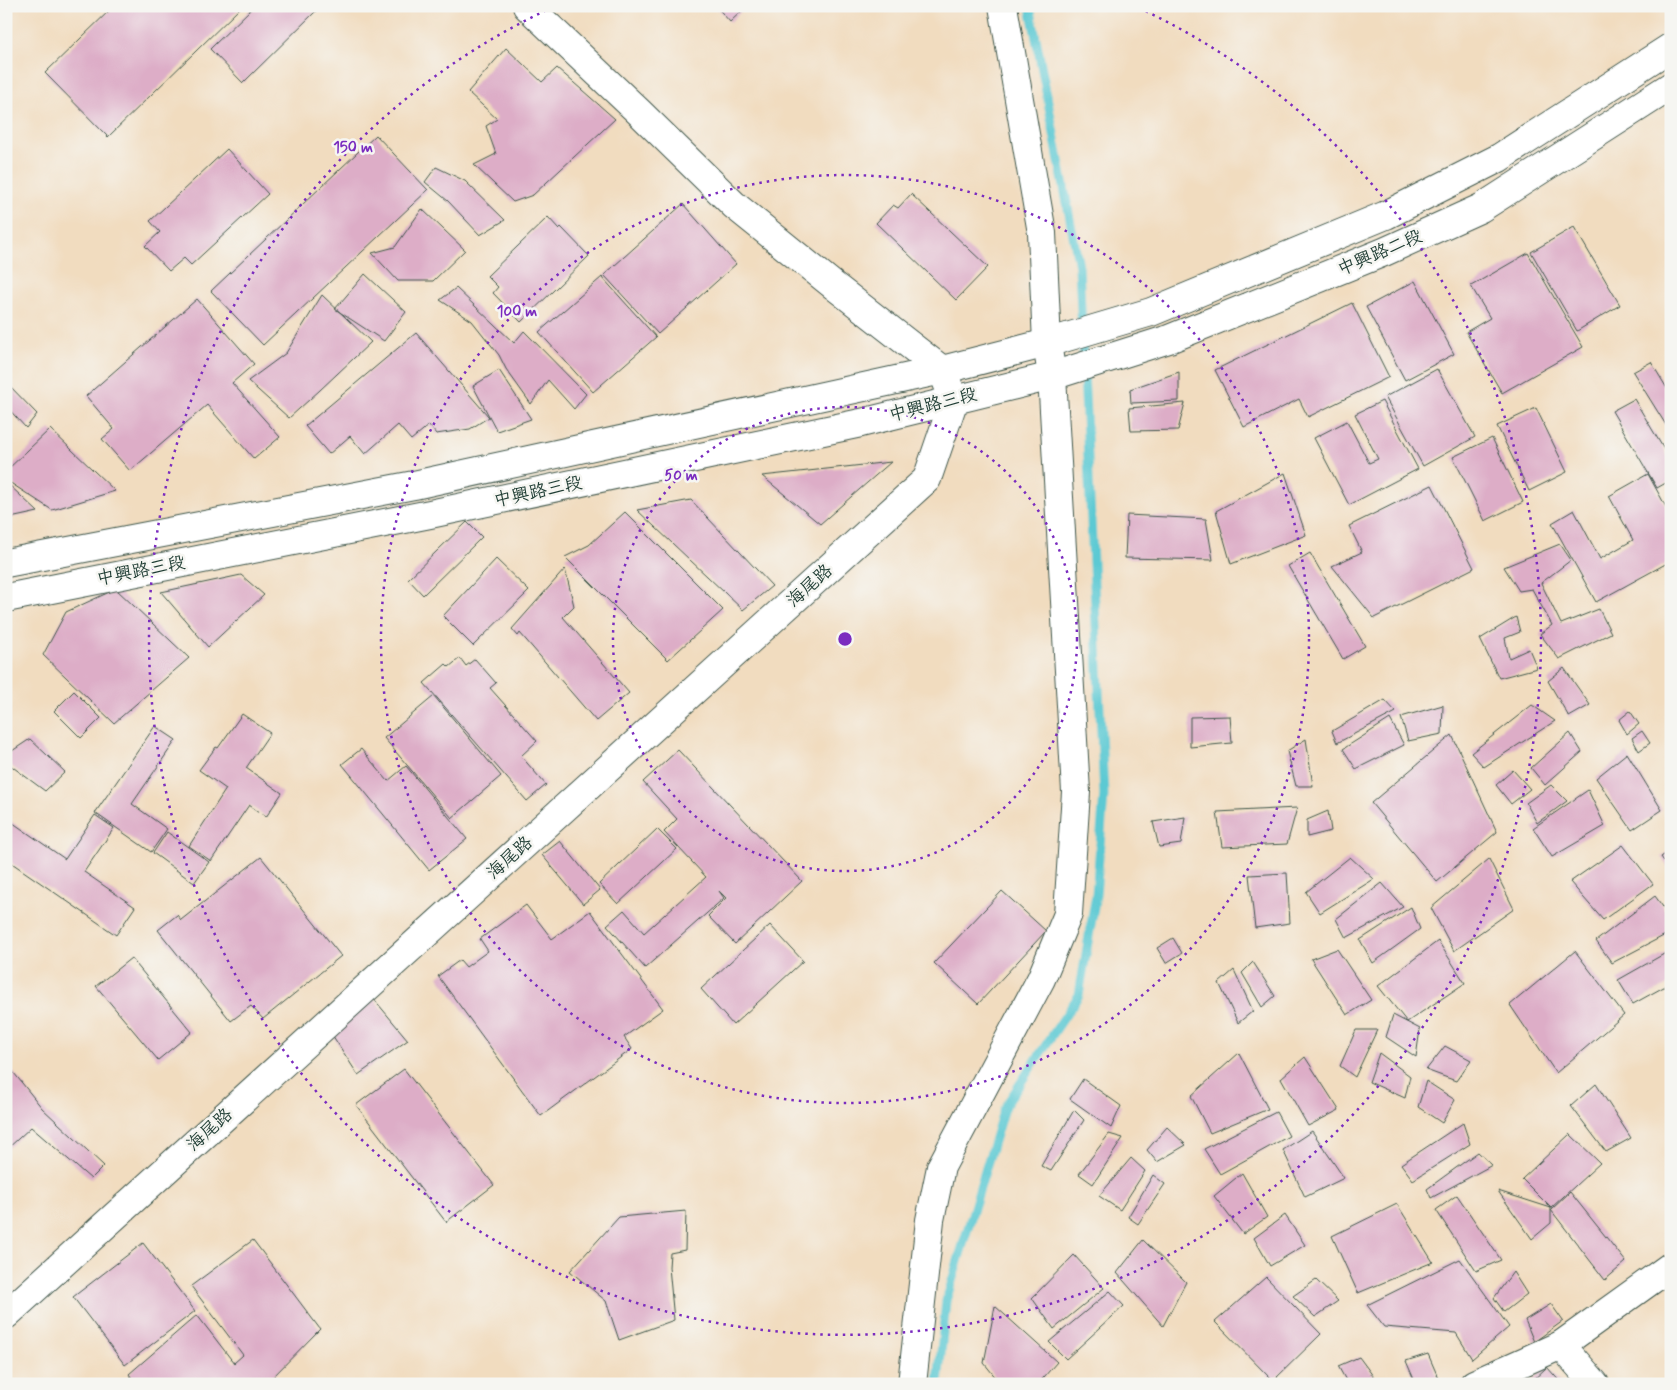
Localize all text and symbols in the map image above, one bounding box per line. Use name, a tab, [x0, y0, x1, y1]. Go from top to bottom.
text: 150 m	[333, 138, 373, 158]
street label: 中興路二段	[1334, 224, 1426, 282]
text: 100 m	[497, 302, 537, 322]
street label: 中興路三段	[886, 382, 980, 428]
text: 50 m	[664, 466, 698, 486]
street label: 中興路三段	[491, 471, 585, 513]
street label: 中興路三段	[95, 551, 187, 591]
street label: 海尾路	[782, 559, 838, 613]
centre of rings	[836, 630, 854, 648]
street label: 海尾路	[482, 831, 538, 885]
street label: 海尾路	[182, 1103, 238, 1157]

